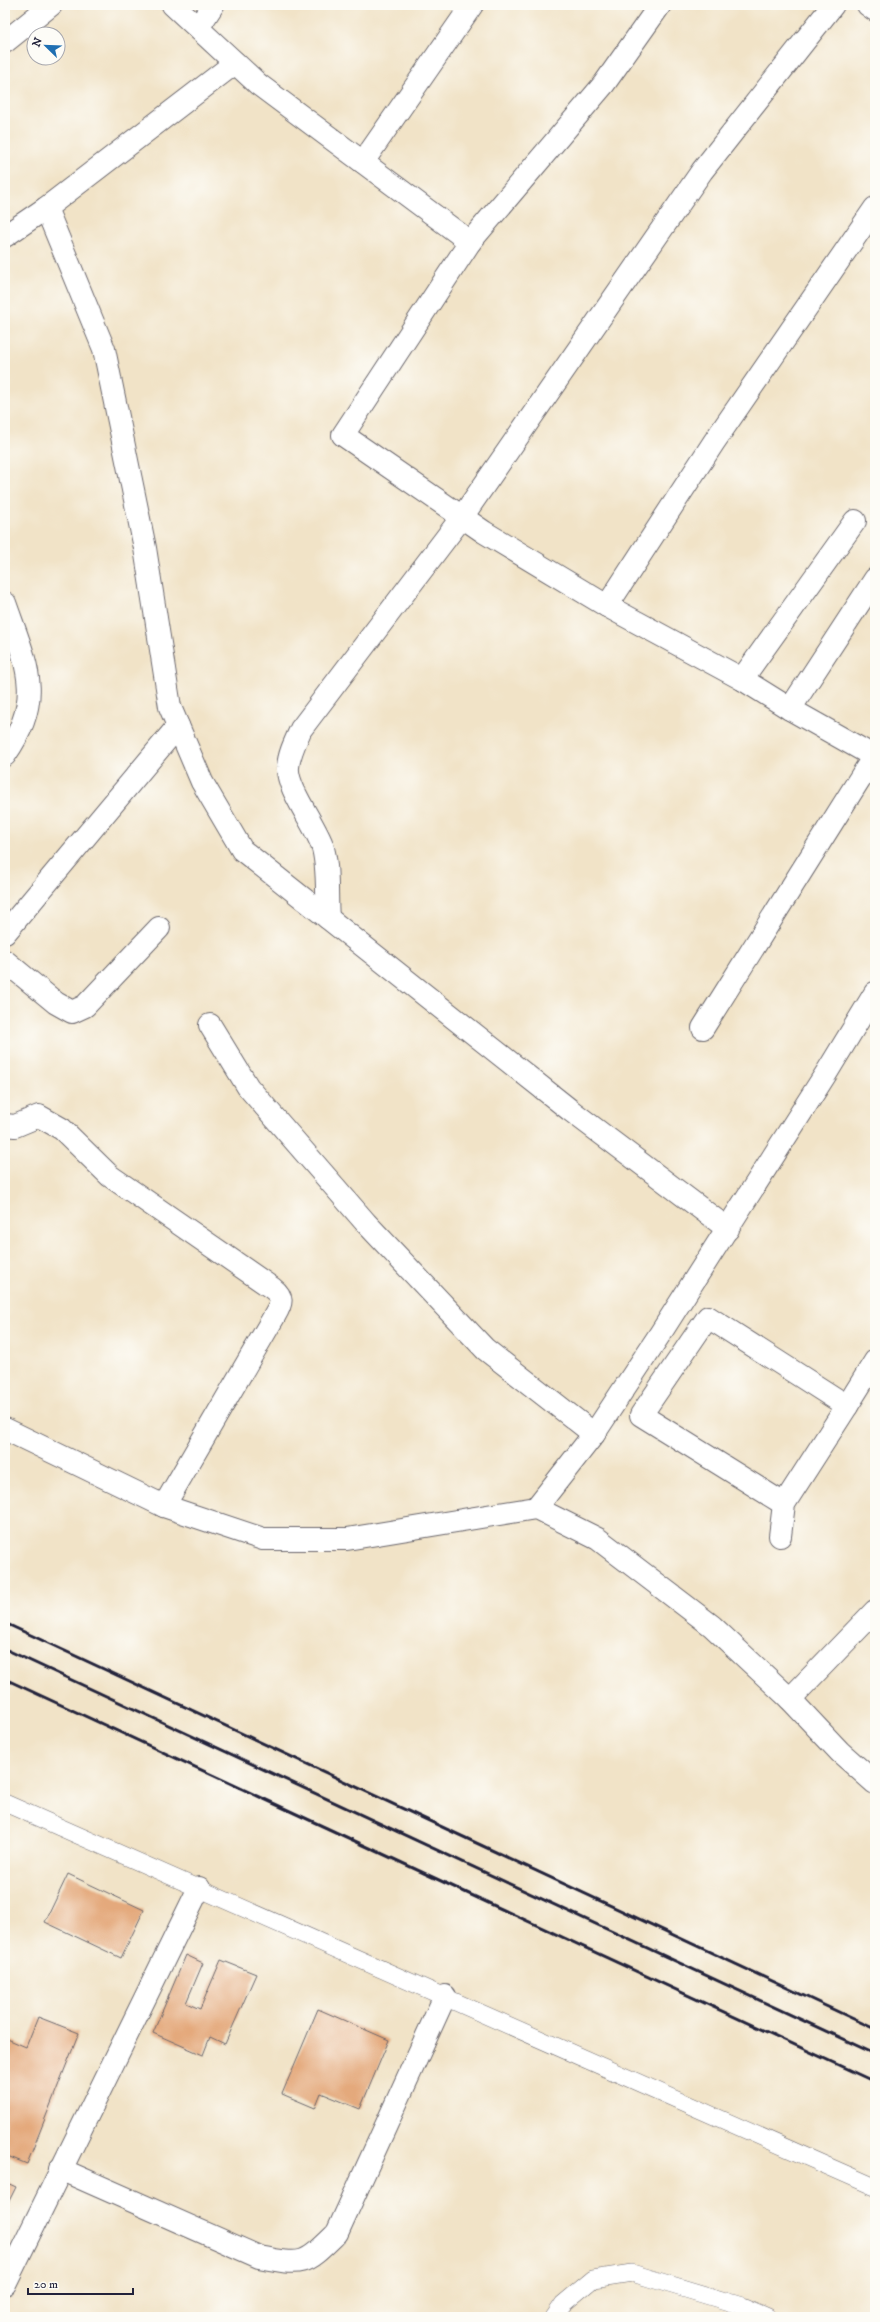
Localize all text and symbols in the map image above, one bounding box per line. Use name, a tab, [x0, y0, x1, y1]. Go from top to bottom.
north arrow	[26, 26, 66, 66]
text: N	[30, 36, 46, 49]
scale bar	[28, 2270, 133, 2296]
text: 20 m	[34, 2277, 58, 2292]

